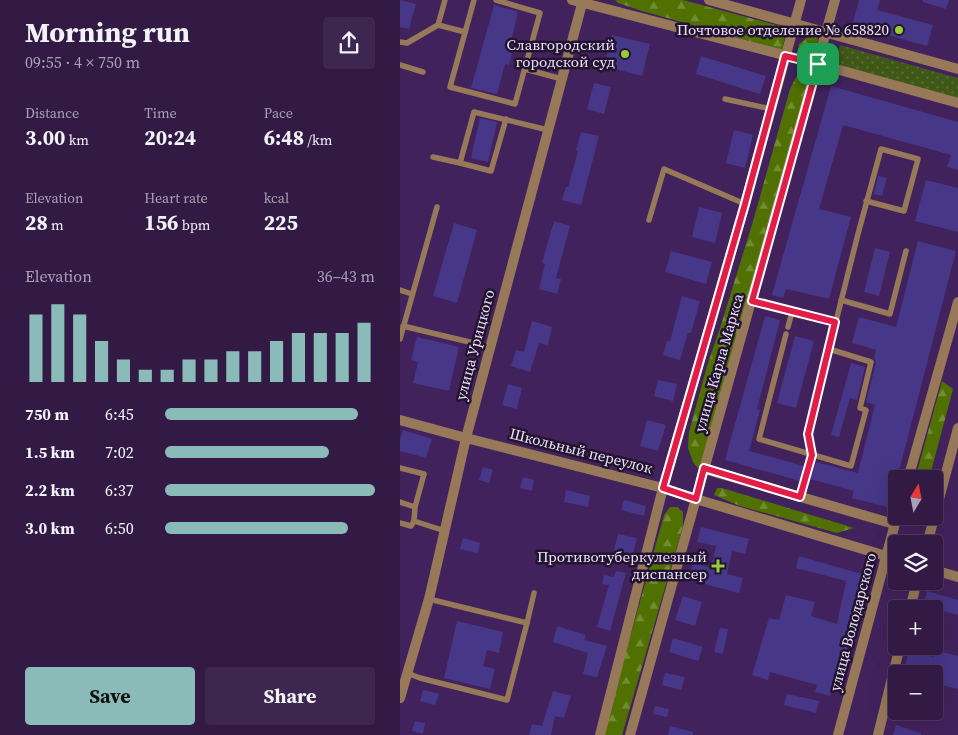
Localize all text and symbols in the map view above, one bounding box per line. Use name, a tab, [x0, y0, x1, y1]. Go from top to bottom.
text: Morning run	[25, 13, 190, 51]
button: share	[323, 17, 375, 69]
place label: Почтовое отделение № 658820	[677, 19, 889, 40]
marker: Почтовое отделение № 658820	[893, 24, 905, 36]
place label: Славгородский городской суд	[507, 34, 615, 72]
pin	[797, 43, 839, 85]
marker: Славгородский городской суд	[619, 48, 631, 60]
icon: arrive	[804, 50, 832, 78]
text: 09:55 · 4 × 750 m	[25, 51, 140, 73]
text: Distance	[25, 103, 79, 123]
text: Time	[144, 103, 177, 123]
text: Pace	[264, 103, 293, 123]
text: 3.00	[25, 123, 65, 152]
text: 20:24	[144, 123, 196, 152]
text: 6:48	[264, 123, 304, 152]
text: km	[65, 130, 89, 150]
text: /km	[304, 130, 332, 150]
text: Elevation	[25, 188, 83, 208]
text: Heart rate	[144, 188, 208, 208]
text: kcal	[264, 188, 289, 208]
text: 28	[25, 208, 48, 237]
text: 156	[144, 208, 178, 237]
text: 225	[264, 208, 298, 237]
text: m	[48, 215, 64, 235]
text: bpm	[178, 215, 210, 235]
text: Elevation	[25, 265, 92, 287]
text: 36–43 m	[317, 265, 375, 287]
street label: улица Урицкого	[450, 287, 499, 402]
street label: улица Карла Маркса	[689, 291, 748, 435]
text: 750 m	[25, 403, 69, 425]
text: 6:45	[105, 403, 134, 425]
street label: Школьный переулок	[507, 423, 655, 479]
text: 1.5 km	[25, 441, 75, 463]
text: 7:02	[105, 441, 134, 463]
north arrow	[888, 470, 942, 525]
map controls	[888, 470, 943, 720]
text: 2.2 km	[25, 479, 75, 501]
text: 6:37	[105, 479, 134, 501]
text: 3.0 km	[25, 517, 75, 539]
text: 6:50	[105, 517, 134, 539]
button: layers	[888, 535, 943, 590]
place label: Противотуберкулезный диспансер	[537, 546, 707, 584]
street label: улица Володарского	[824, 550, 881, 693]
marker: Противотуберкулезный диспансер	[711, 559, 725, 573]
button: +	[888, 600, 943, 655]
button: −	[888, 665, 943, 720]
button: Save	[25, 667, 195, 725]
button: Share	[205, 667, 375, 725]

